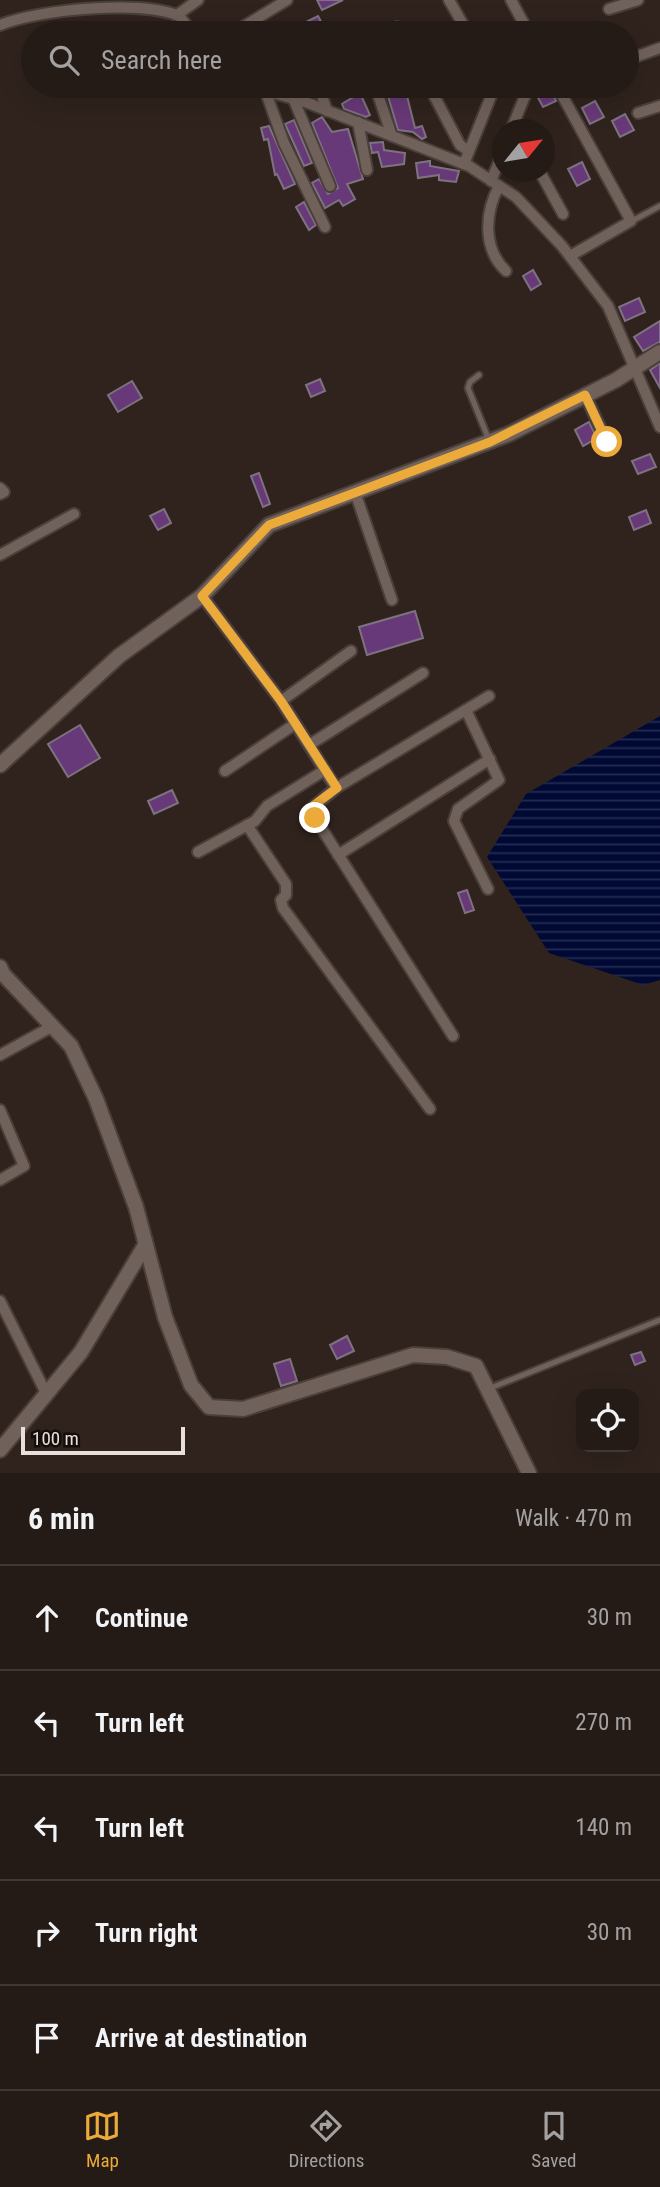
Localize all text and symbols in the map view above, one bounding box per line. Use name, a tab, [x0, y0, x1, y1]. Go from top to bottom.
search box	[21, 21, 639, 98]
icon: search	[45, 41, 83, 79]
text: Search here	[101, 45, 222, 75]
north arrow	[492, 119, 555, 182]
route start	[591, 426, 622, 457]
route end	[299, 802, 330, 833]
map controls	[576, 1389, 639, 1452]
button: locate	[576, 1389, 639, 1452]
scale bar	[21, 1424, 186, 1456]
text: 100 m	[32, 1427, 79, 1450]
text: 6 min	[28, 1501, 95, 1536]
text: Walk · 470 m	[515, 1505, 632, 1532]
icon: ahead	[28, 1599, 66, 1637]
text: Continue	[95, 1603, 188, 1633]
text: 30 m	[587, 1604, 632, 1631]
icon: left	[28, 1704, 66, 1742]
text: Turn left	[95, 1708, 184, 1738]
text: 270 m	[575, 1709, 632, 1736]
icon: left	[28, 1809, 66, 1847]
text: Turn left	[95, 1813, 184, 1843]
text: 140 m	[575, 1814, 632, 1841]
icon: right	[28, 1914, 66, 1952]
text: Turn right	[95, 1918, 197, 1948]
text: 30 m	[587, 1919, 632, 1946]
icon: arrive	[28, 2019, 66, 2057]
text: Arrive at destination	[95, 2023, 307, 2053]
tab: Map	[83, 2107, 121, 2172]
tab: Directions	[288, 2107, 364, 2172]
tab: Saved	[531, 2107, 577, 2172]

